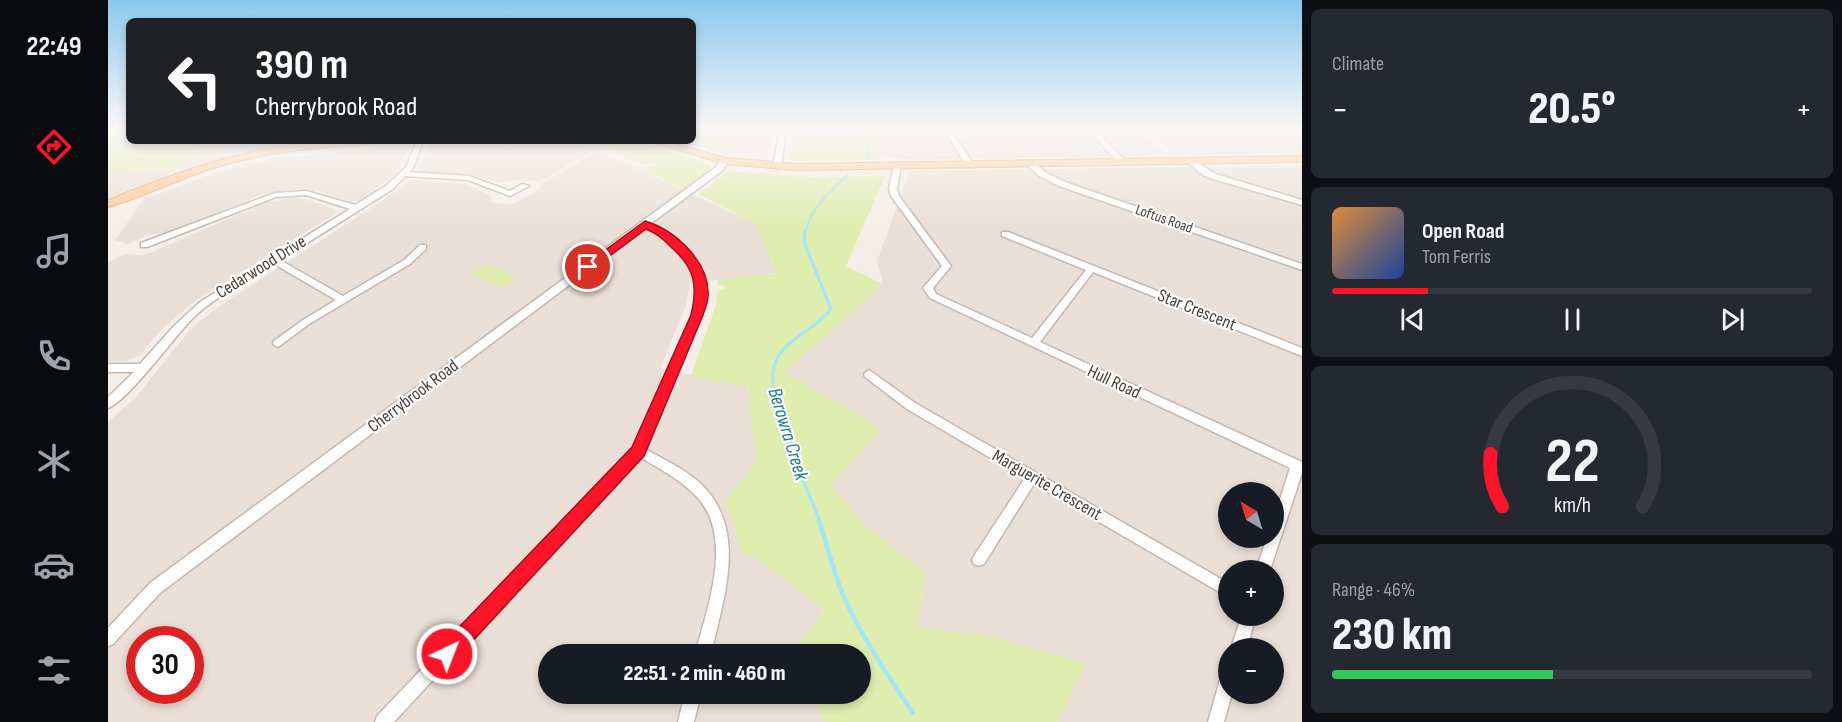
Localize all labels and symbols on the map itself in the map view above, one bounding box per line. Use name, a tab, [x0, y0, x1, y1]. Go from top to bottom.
street label: Loftus Road	[1133, 200, 1195, 238]
street label: Cedarwood Drive	[212, 231, 310, 303]
pin	[562, 241, 613, 292]
street label: Star Crescent	[1155, 285, 1240, 335]
street label: Cherrybrook Road	[364, 355, 462, 437]
street label: Hull Road	[1084, 361, 1144, 403]
water label: Berowra Creek	[763, 385, 814, 484]
street label: Marguerite Crescent	[988, 445, 1106, 525]
north arrow	[1218, 482, 1284, 548]
position arrow	[415, 622, 479, 686]
speed limit sign: 30	[126, 626, 204, 704]

